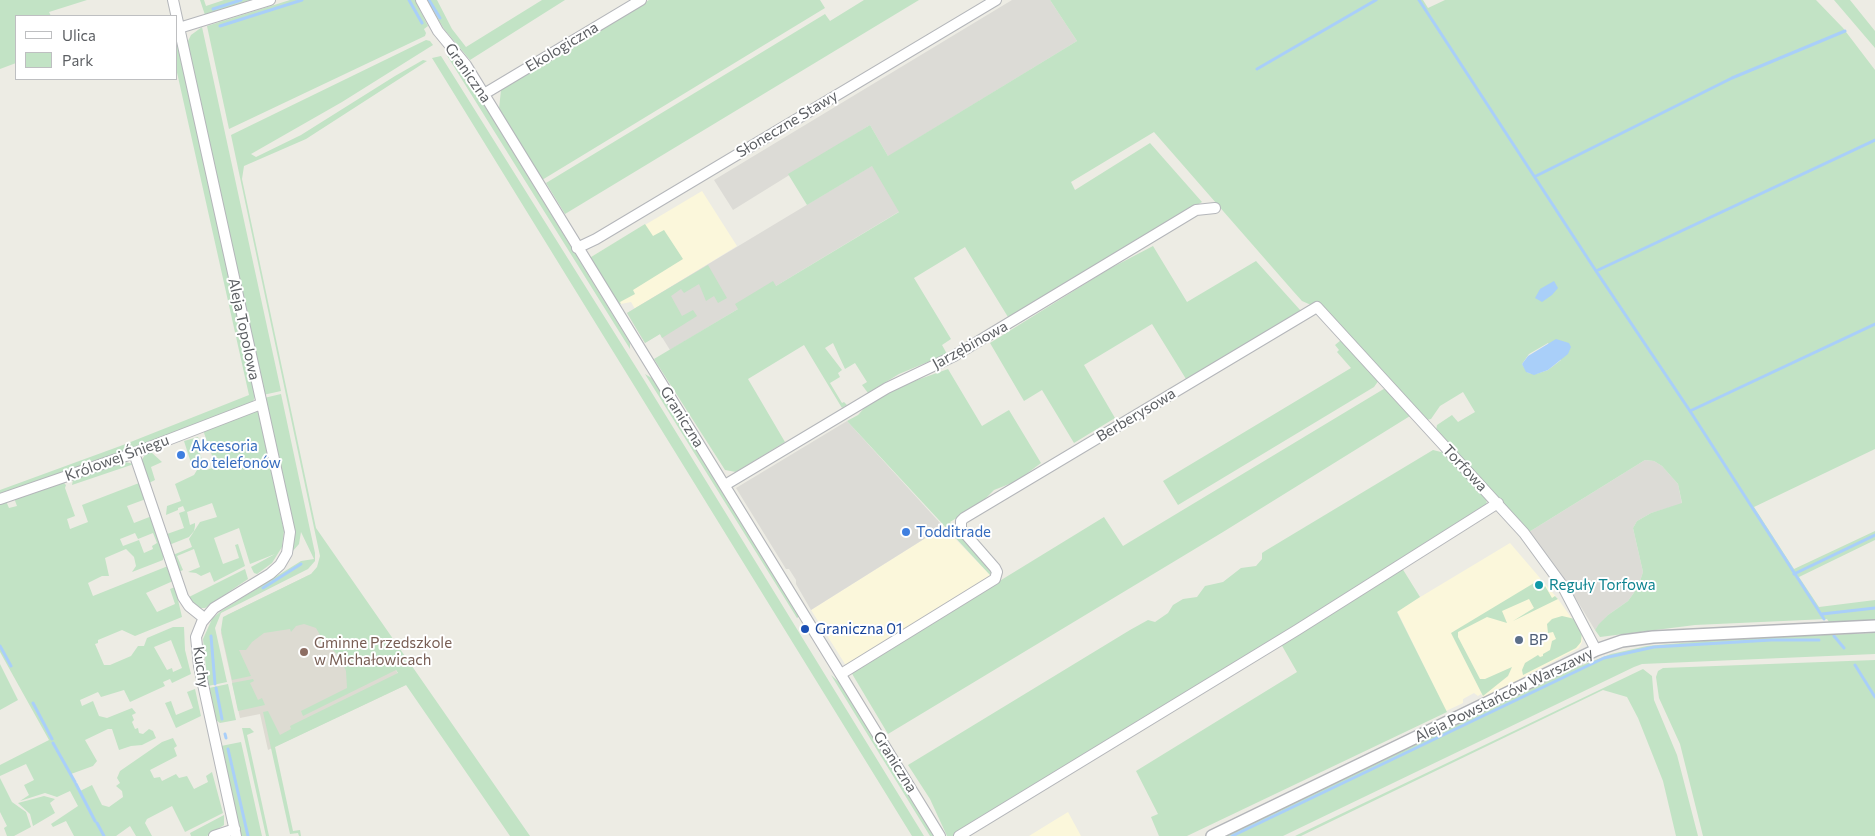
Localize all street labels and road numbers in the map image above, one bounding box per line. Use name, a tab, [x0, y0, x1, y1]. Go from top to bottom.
street label: Ekologiczna	[522, 18, 602, 76]
street label: Graniczna	[441, 40, 495, 106]
street label: Słoneczne Stawy	[733, 87, 841, 161]
street label: Aleja Topolowa	[224, 276, 264, 382]
street label: Jarzębinowa	[929, 317, 1011, 373]
street label: Graniczna	[656, 383, 708, 451]
street label: Berberysowa	[1093, 384, 1179, 446]
street label: Królowej Śniegu	[63, 431, 171, 485]
street label: Torfowa	[1439, 441, 1491, 495]
street label: Aleja Powstańców Warszawy	[1412, 644, 1596, 746]
street label: Kuchy	[189, 645, 213, 689]
street label: Graniczna	[869, 728, 921, 796]

